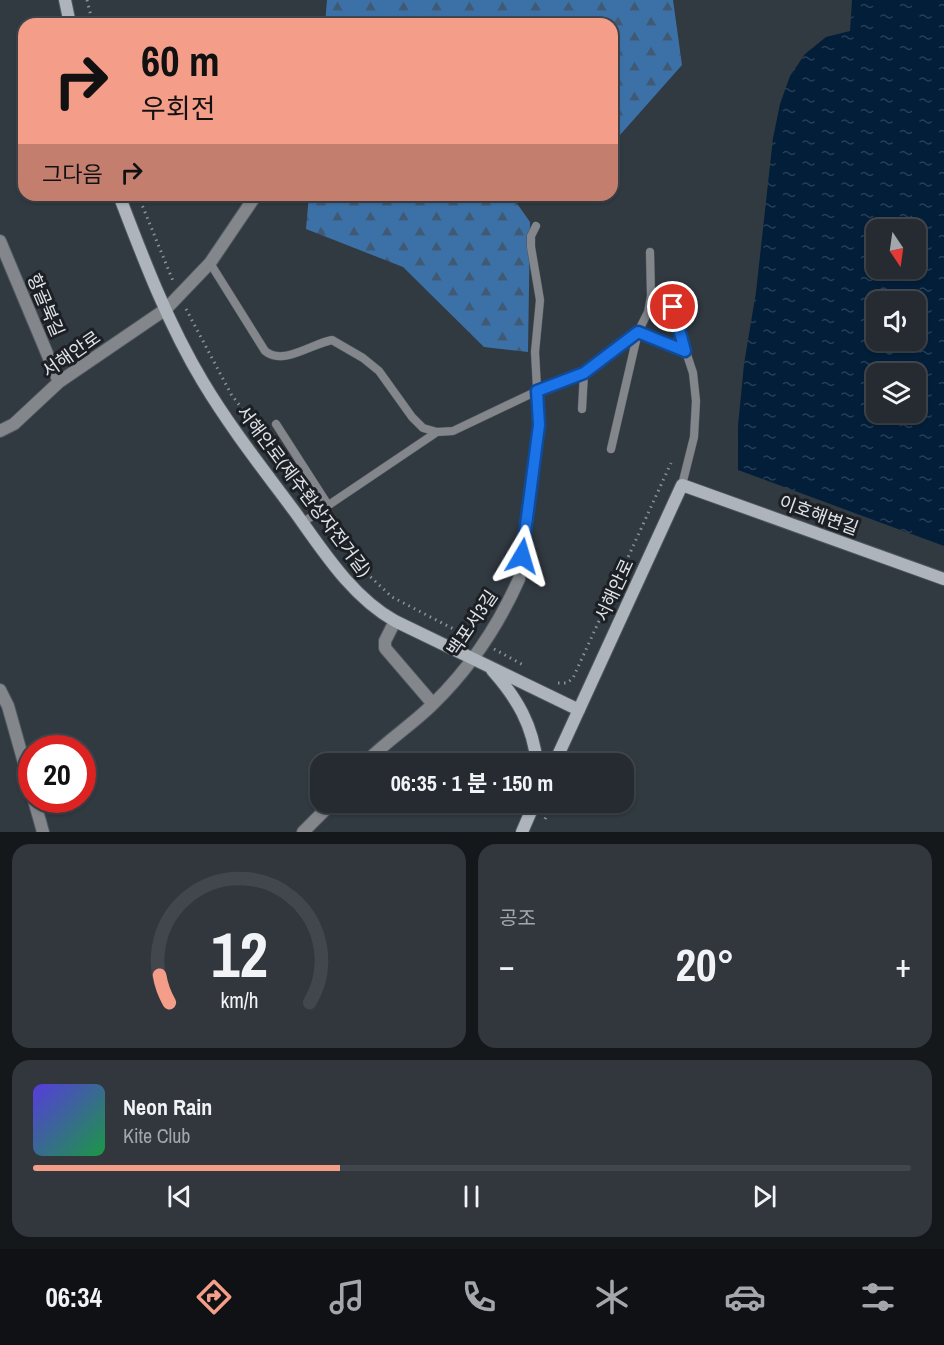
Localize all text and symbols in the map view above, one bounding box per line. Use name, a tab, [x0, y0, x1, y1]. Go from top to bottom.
text: 60 m	[141, 33, 220, 89]
icon: right	[42, 42, 120, 120]
text: 우회전	[141, 90, 216, 126]
icon: right	[115, 156, 148, 189]
text: 그다음	[42, 159, 103, 189]
north arrow	[866, 219, 926, 279]
map controls	[866, 219, 926, 423]
street label: 항골북길	[22, 270, 70, 340]
pin	[647, 281, 698, 332]
icon: arrive	[656, 290, 689, 323]
button: sound	[866, 291, 926, 351]
street label: 서해안로	[37, 325, 105, 383]
button: layers	[866, 363, 926, 423]
street label: 서해안로(제주환상자전거길)	[231, 400, 377, 582]
street label: 이호해변길	[776, 489, 862, 541]
position arrow	[490, 524, 554, 588]
street label: 서해안로	[589, 555, 639, 625]
street label: 백포서3길	[441, 585, 503, 661]
speed limit sign: 20	[18, 735, 96, 813]
text: 06:35 · 1 분 · 150 m	[391, 768, 553, 798]
text: 공조	[499, 904, 536, 931]
text: 12	[211, 912, 267, 996]
text: 20°	[675, 934, 735, 995]
text: −	[499, 943, 515, 987]
text: +	[895, 943, 911, 987]
text: km/h	[220, 986, 258, 1015]
text: Neon Rain	[123, 1092, 212, 1122]
text: Kite Club	[123, 1122, 190, 1149]
icon: previous	[163, 1180, 196, 1213]
icon: pause	[455, 1180, 488, 1213]
icon: next	[748, 1180, 781, 1213]
icon: directions	[193, 1276, 235, 1318]
icon: music	[326, 1276, 368, 1318]
icon: phone	[458, 1276, 500, 1318]
icon: climate	[591, 1276, 633, 1318]
icon: car	[724, 1276, 766, 1318]
icon: filters	[857, 1276, 899, 1318]
text: 06:34	[45, 1279, 102, 1315]

